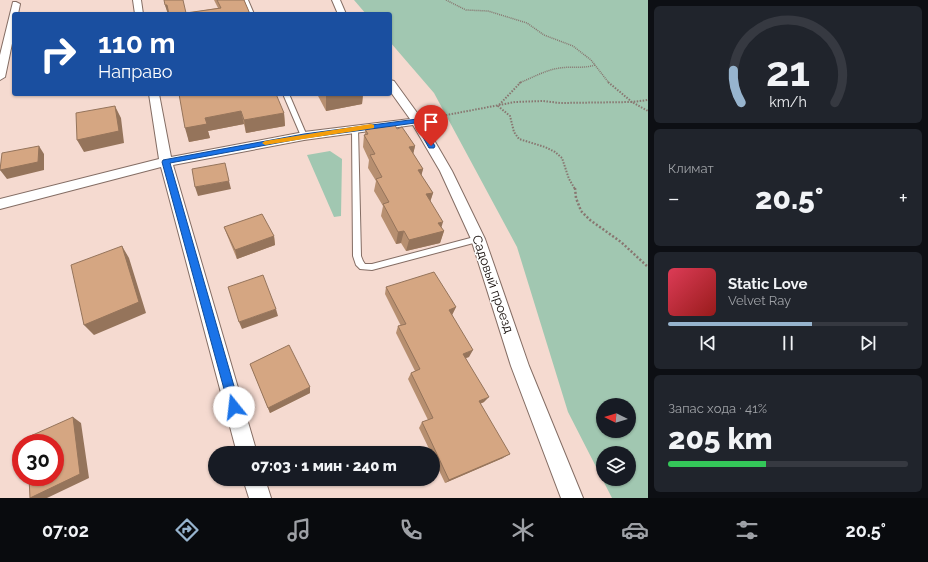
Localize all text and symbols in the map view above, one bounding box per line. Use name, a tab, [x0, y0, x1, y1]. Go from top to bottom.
text: 110 m	[98, 27, 176, 60]
icon: right	[32, 28, 84, 80]
text: 21	[766, 46, 810, 95]
text: Направо	[98, 61, 172, 82]
text: km/h	[769, 93, 807, 109]
pin	[414, 105, 448, 146]
icon: arrive	[420, 111, 442, 133]
text: Климат	[668, 161, 714, 176]
text: 20.5°	[755, 181, 824, 216]
text: −	[668, 185, 680, 211]
text: +	[899, 185, 908, 211]
street label: Садовый проезд	[469, 233, 517, 335]
text: Static Love	[728, 275, 807, 293]
text: Velvet Ray	[728, 293, 791, 308]
icon: previous	[697, 332, 719, 354]
icon: pause	[777, 332, 799, 354]
icon: next	[857, 332, 879, 354]
position arrow	[213, 386, 255, 428]
north arrow	[596, 398, 636, 438]
map controls	[596, 398, 636, 486]
text: Запас хода · 41%	[668, 401, 767, 416]
text: 205 km	[668, 421, 773, 456]
speed limit sign: 30	[12, 434, 64, 486]
button: layers	[596, 446, 636, 486]
text: 07:03 · 1 мин · 240 m	[251, 457, 397, 475]
icon: directions	[173, 516, 201, 544]
icon: music	[285, 516, 313, 544]
icon: phone	[397, 516, 425, 544]
icon: climate	[509, 516, 537, 544]
icon: car	[621, 516, 649, 544]
icon: filters	[733, 516, 761, 544]
text: 07:02	[42, 520, 89, 541]
text: 20.5°	[846, 520, 886, 541]

